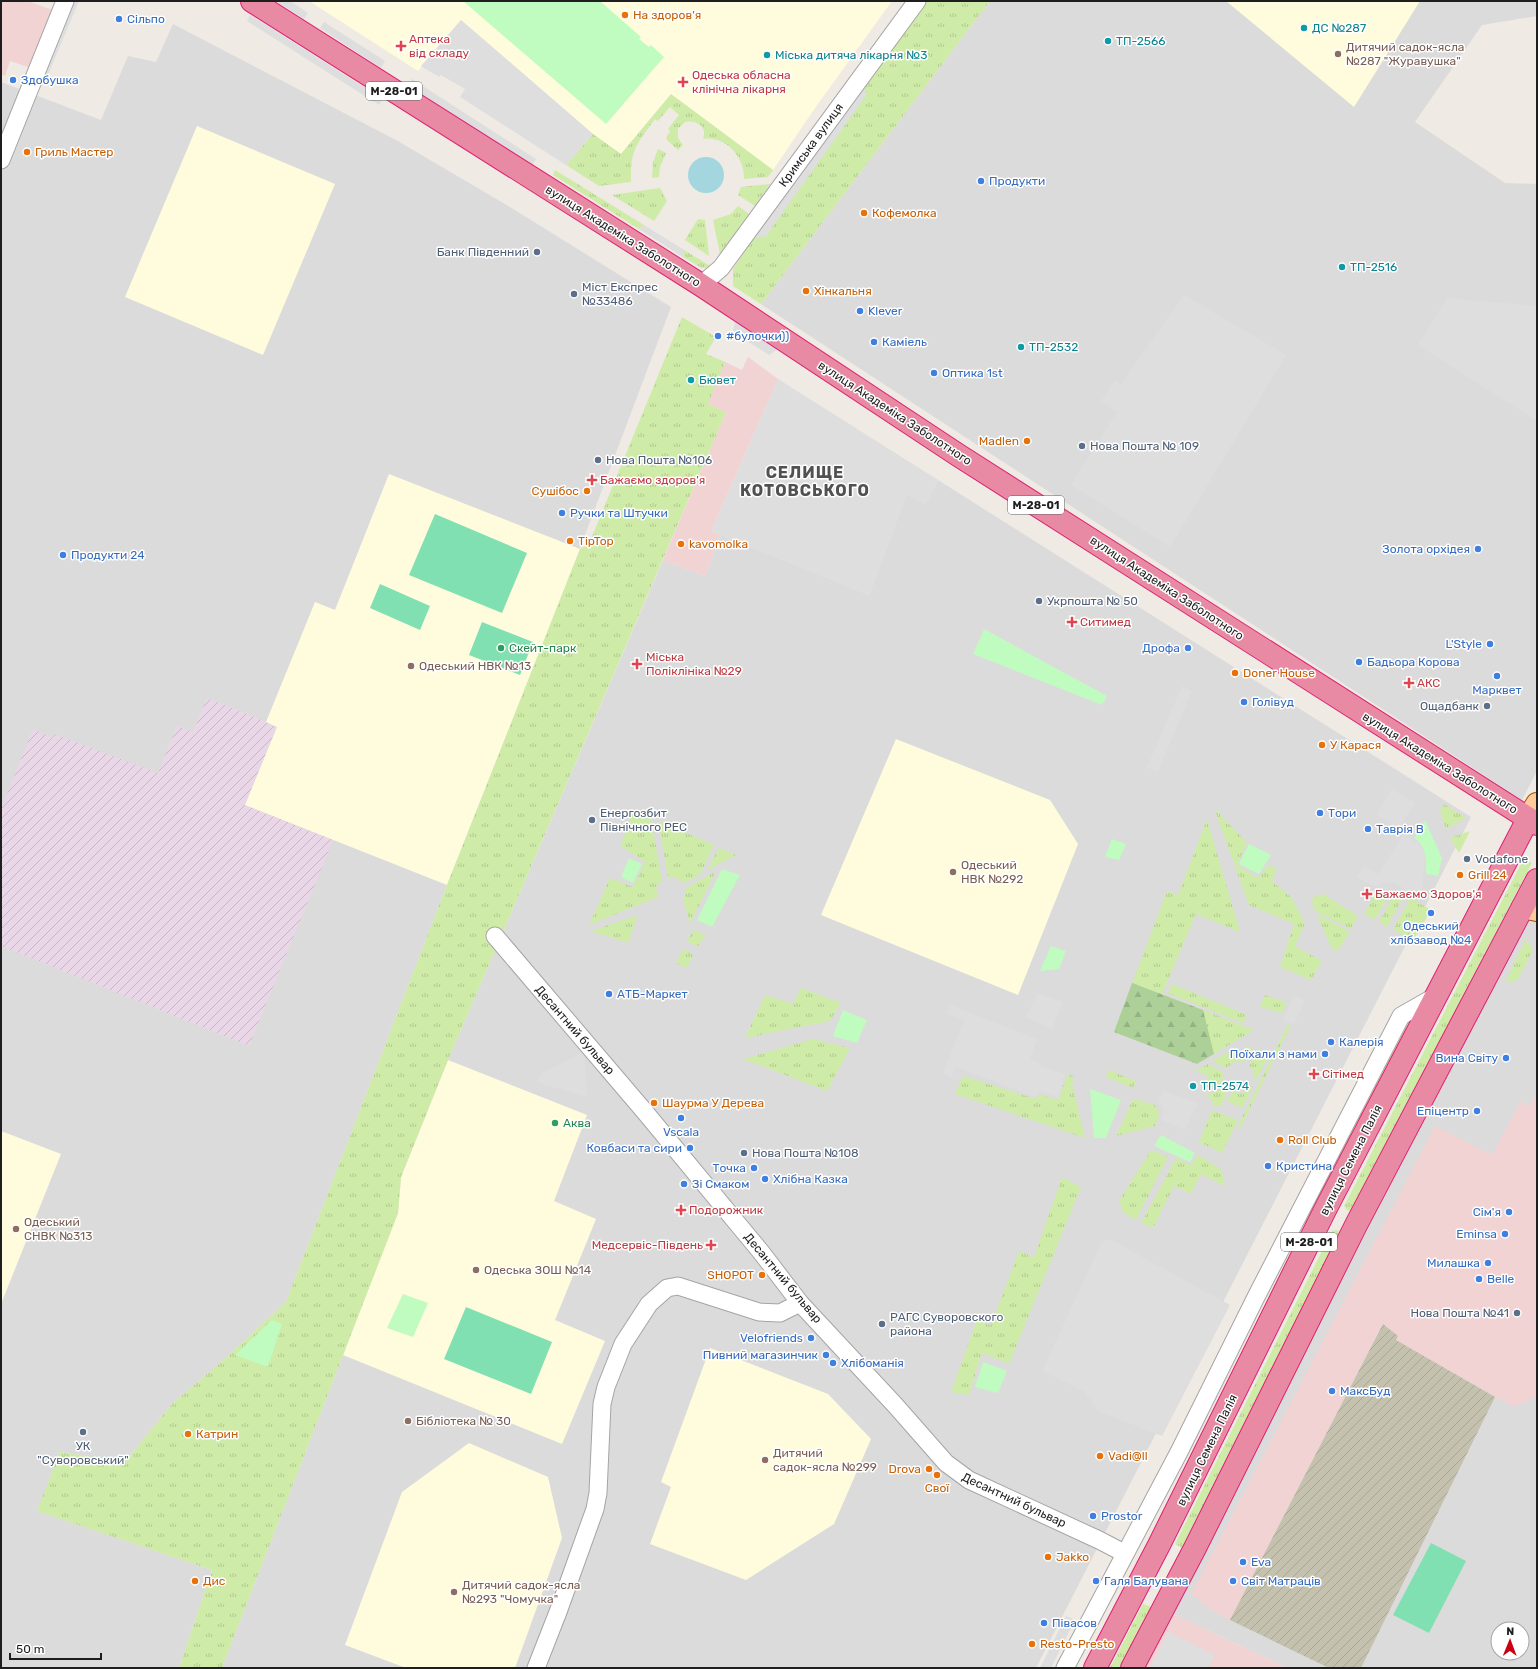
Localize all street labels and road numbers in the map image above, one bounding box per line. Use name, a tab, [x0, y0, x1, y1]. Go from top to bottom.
road number: М-28-01	[366, 82, 422, 100]
street label: Кримська вулиця	[776, 100, 846, 190]
street label: вулиця Академіка Заболотного	[543, 182, 703, 290]
street label: вулиця Академіка Заболотного	[816, 358, 974, 468]
road number: М-28-01	[1008, 496, 1064, 514]
street label: вулиця Академіка Заболотного	[1088, 533, 1246, 643]
street label: вулиця Академіка Заболотного	[1360, 709, 1520, 817]
street label: Десантний бульвар	[533, 983, 617, 1077]
street label: вулиця Семена Палія	[1317, 1102, 1385, 1218]
street label: Десантний бульвар	[741, 1230, 825, 1326]
road number: М-28-01	[1281, 1233, 1337, 1251]
street label: вулиця Семена Палія	[1174, 1392, 1240, 1508]
street label: Десантний бульвар	[960, 1470, 1068, 1530]

